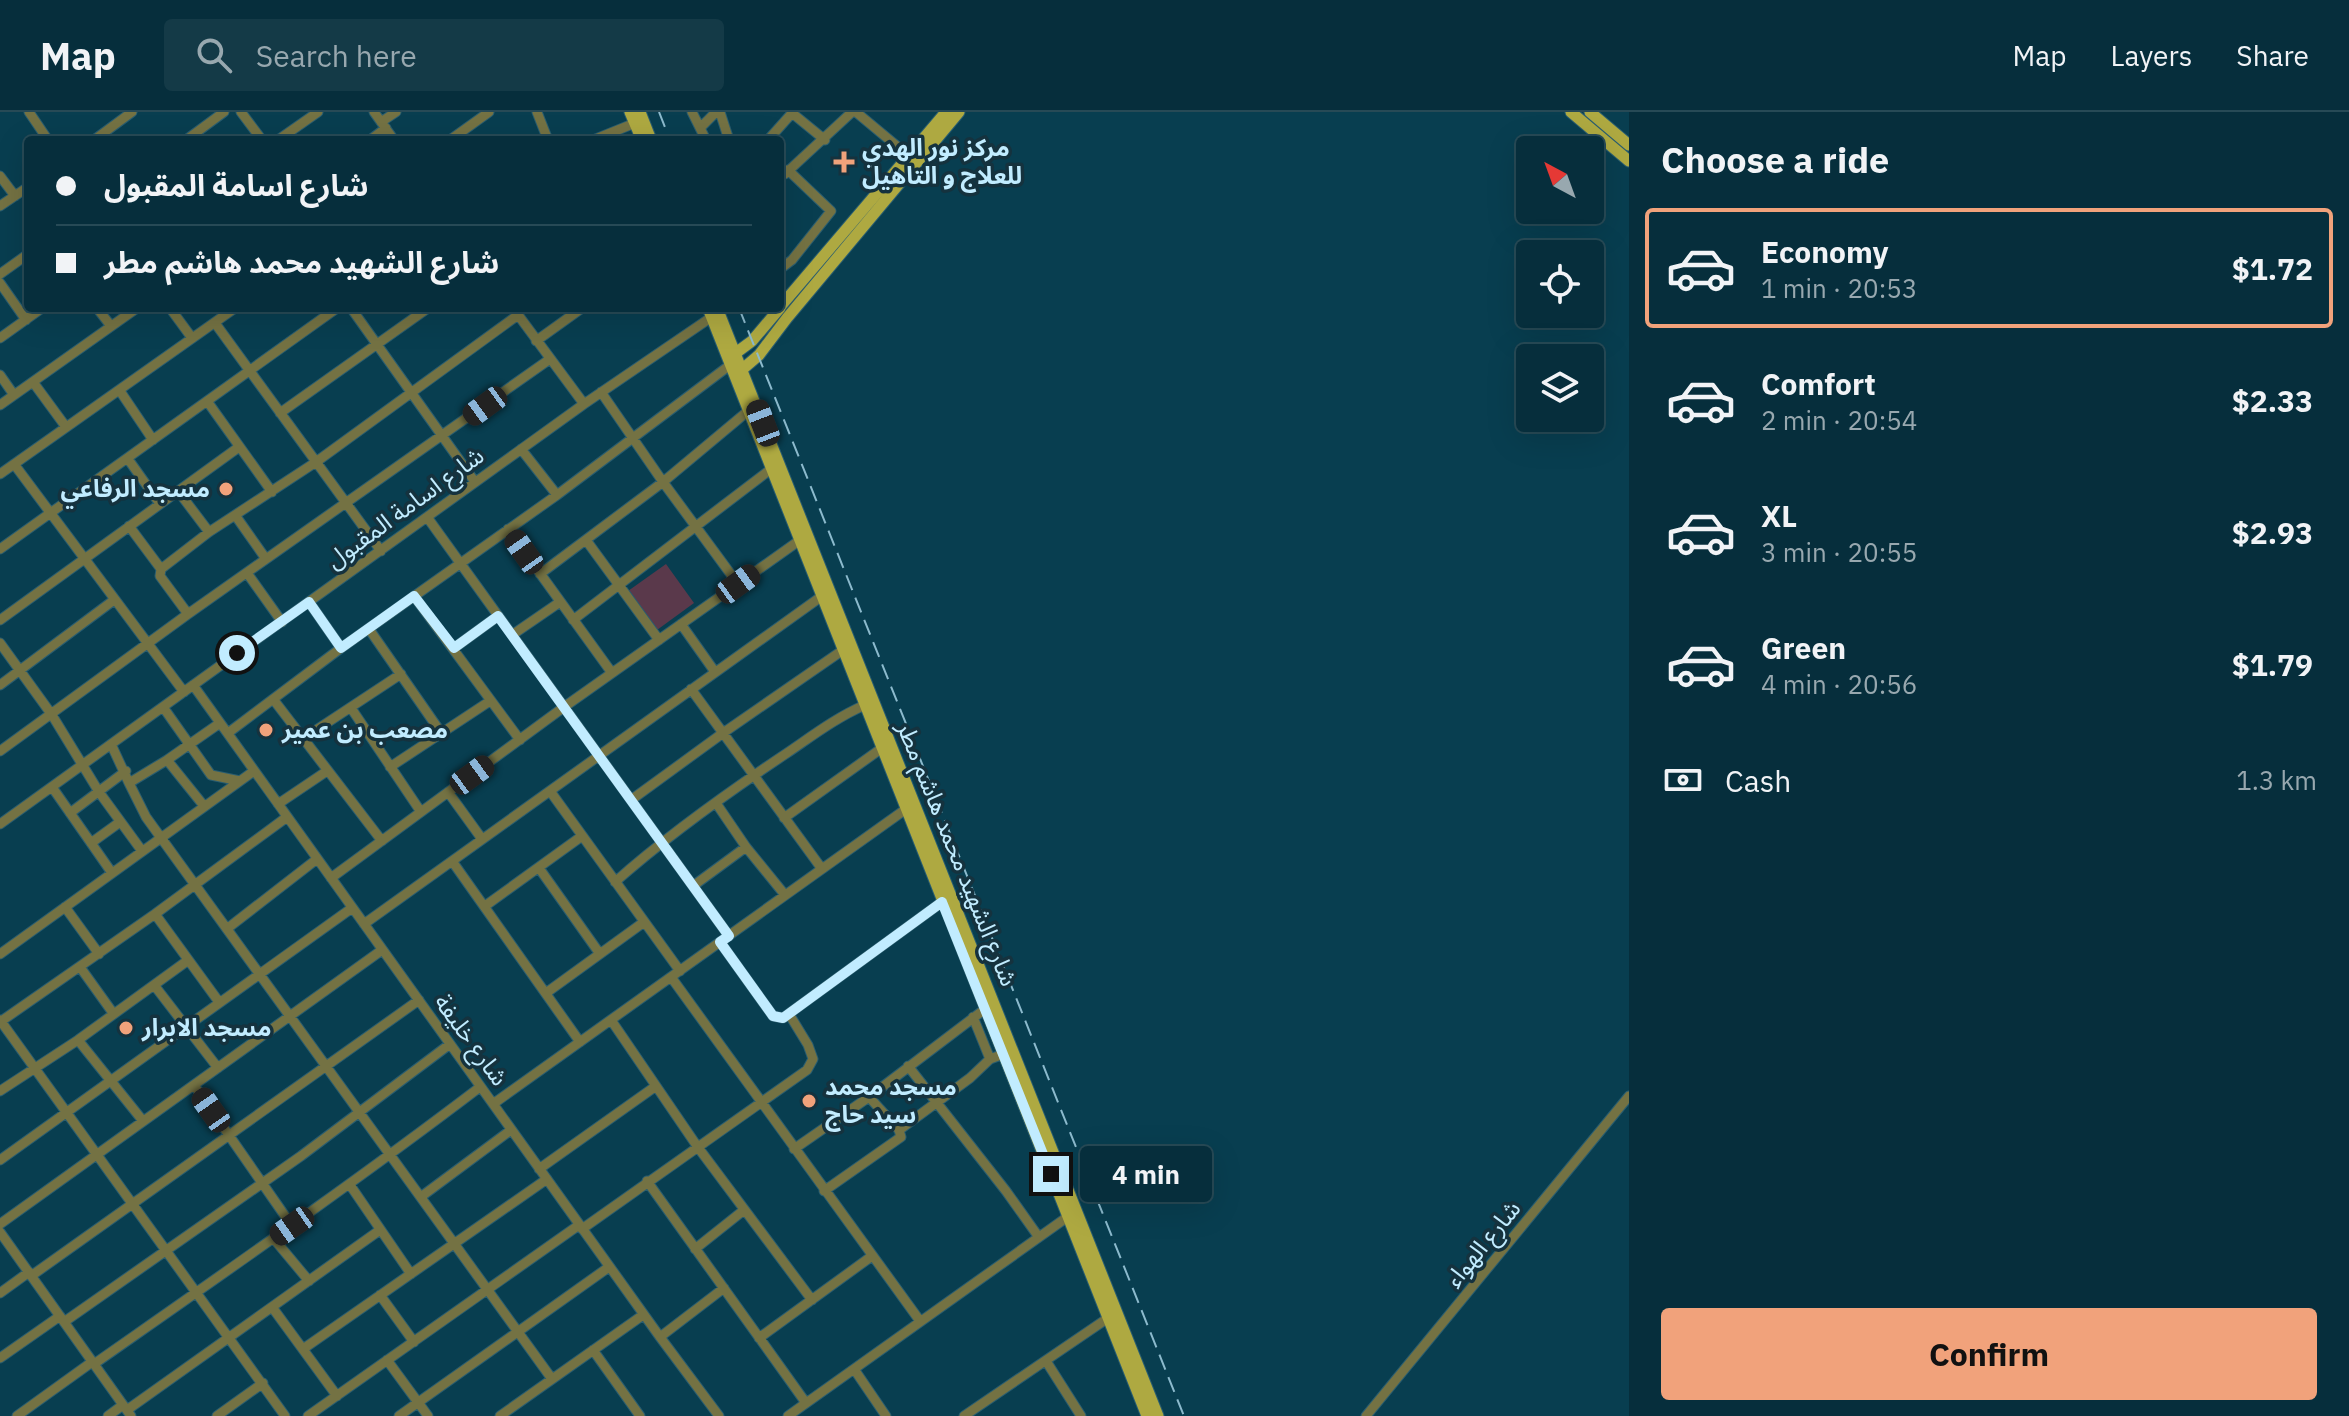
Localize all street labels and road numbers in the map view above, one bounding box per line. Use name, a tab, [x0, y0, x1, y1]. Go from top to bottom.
street label: شارع اسامة المقبول	[319, 439, 491, 577]
street label: شارع الشهيد محمد هاشم مطر	[888, 716, 1026, 991]
street label: شارع خليفة	[426, 987, 516, 1093]
street label: شارع الهواء	[1437, 1193, 1529, 1295]

